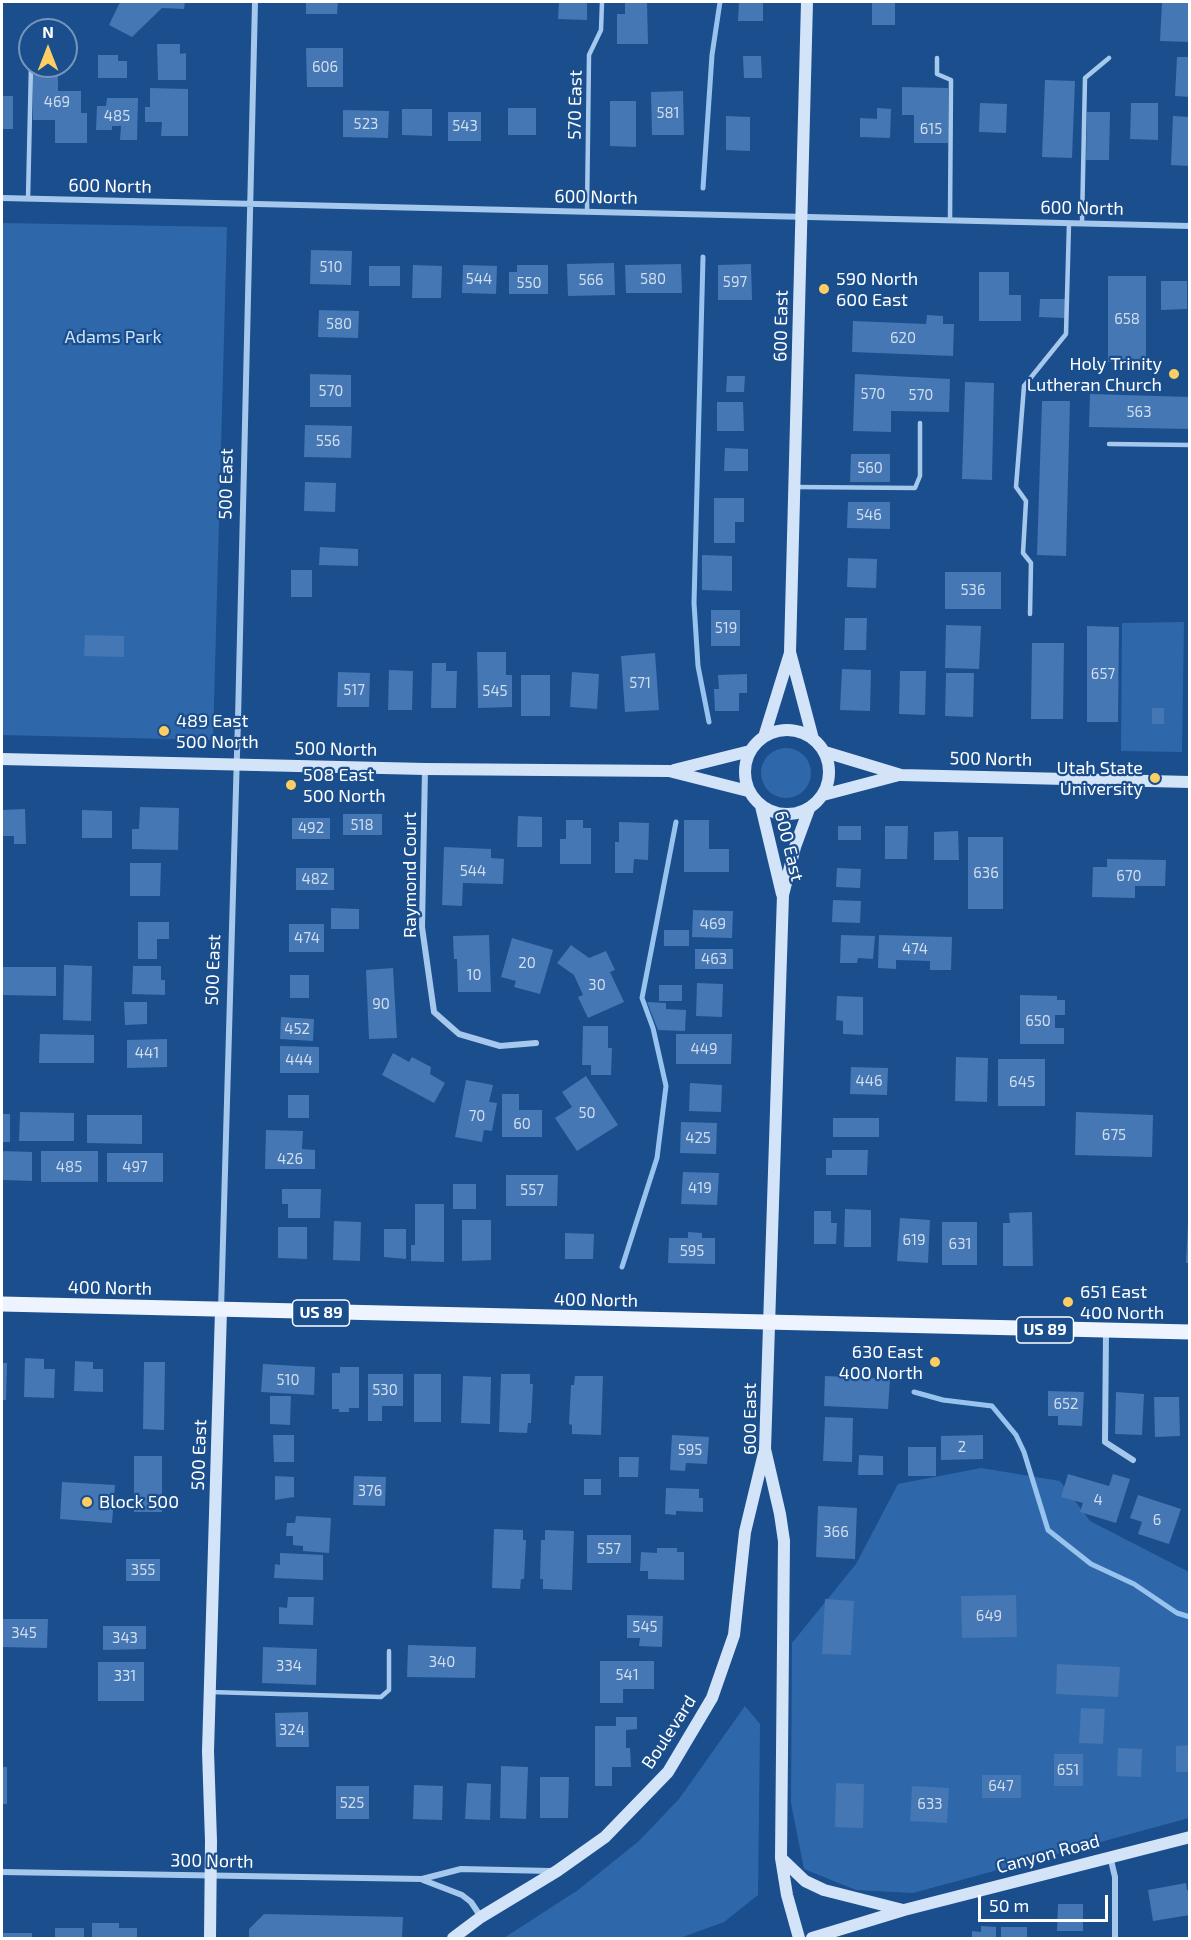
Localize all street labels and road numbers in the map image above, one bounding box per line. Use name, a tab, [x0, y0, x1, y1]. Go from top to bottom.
street label: 570 East	[564, 70, 586, 140]
street label: 600 North	[68, 174, 152, 198]
street label: 600 North	[554, 185, 638, 209]
street label: 600 North	[1040, 196, 1124, 220]
street label: 600 East	[770, 290, 792, 362]
street label: 500 East	[215, 448, 237, 520]
street label: 500 North	[294, 737, 378, 761]
street label: 500 North	[949, 747, 1033, 771]
street label: 600 East	[770, 808, 808, 884]
street label: Raymond Court	[399, 812, 421, 938]
street label: 500 East	[201, 934, 225, 1006]
street label: 400 North	[68, 1276, 152, 1300]
street label: 400 North	[554, 1288, 638, 1312]
road number: US 89	[292, 1300, 350, 1326]
road number: US 89	[1016, 1317, 1074, 1343]
street label: 600 East	[739, 1383, 761, 1455]
street label: 500 East	[187, 1419, 211, 1491]
street label: Boulevard	[637, 1691, 701, 1773]
street label: Canyon Road	[994, 1830, 1102, 1878]
street label: 300 North	[170, 1849, 254, 1873]

